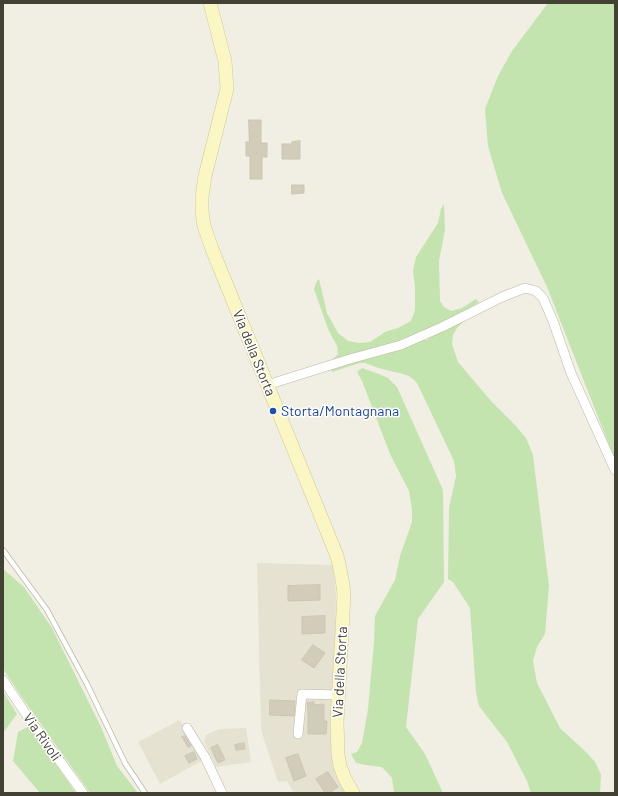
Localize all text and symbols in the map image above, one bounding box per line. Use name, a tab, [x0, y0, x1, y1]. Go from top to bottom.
street label: Via della Storta	[229, 307, 279, 399]
place label: Storta/Montagnana	[281, 403, 399, 419]
marker: Storta/Montagnana	[268, 406, 278, 416]
street label: Via della Storta	[329, 626, 351, 718]
street label: Via Rivoli	[19, 710, 65, 764]

